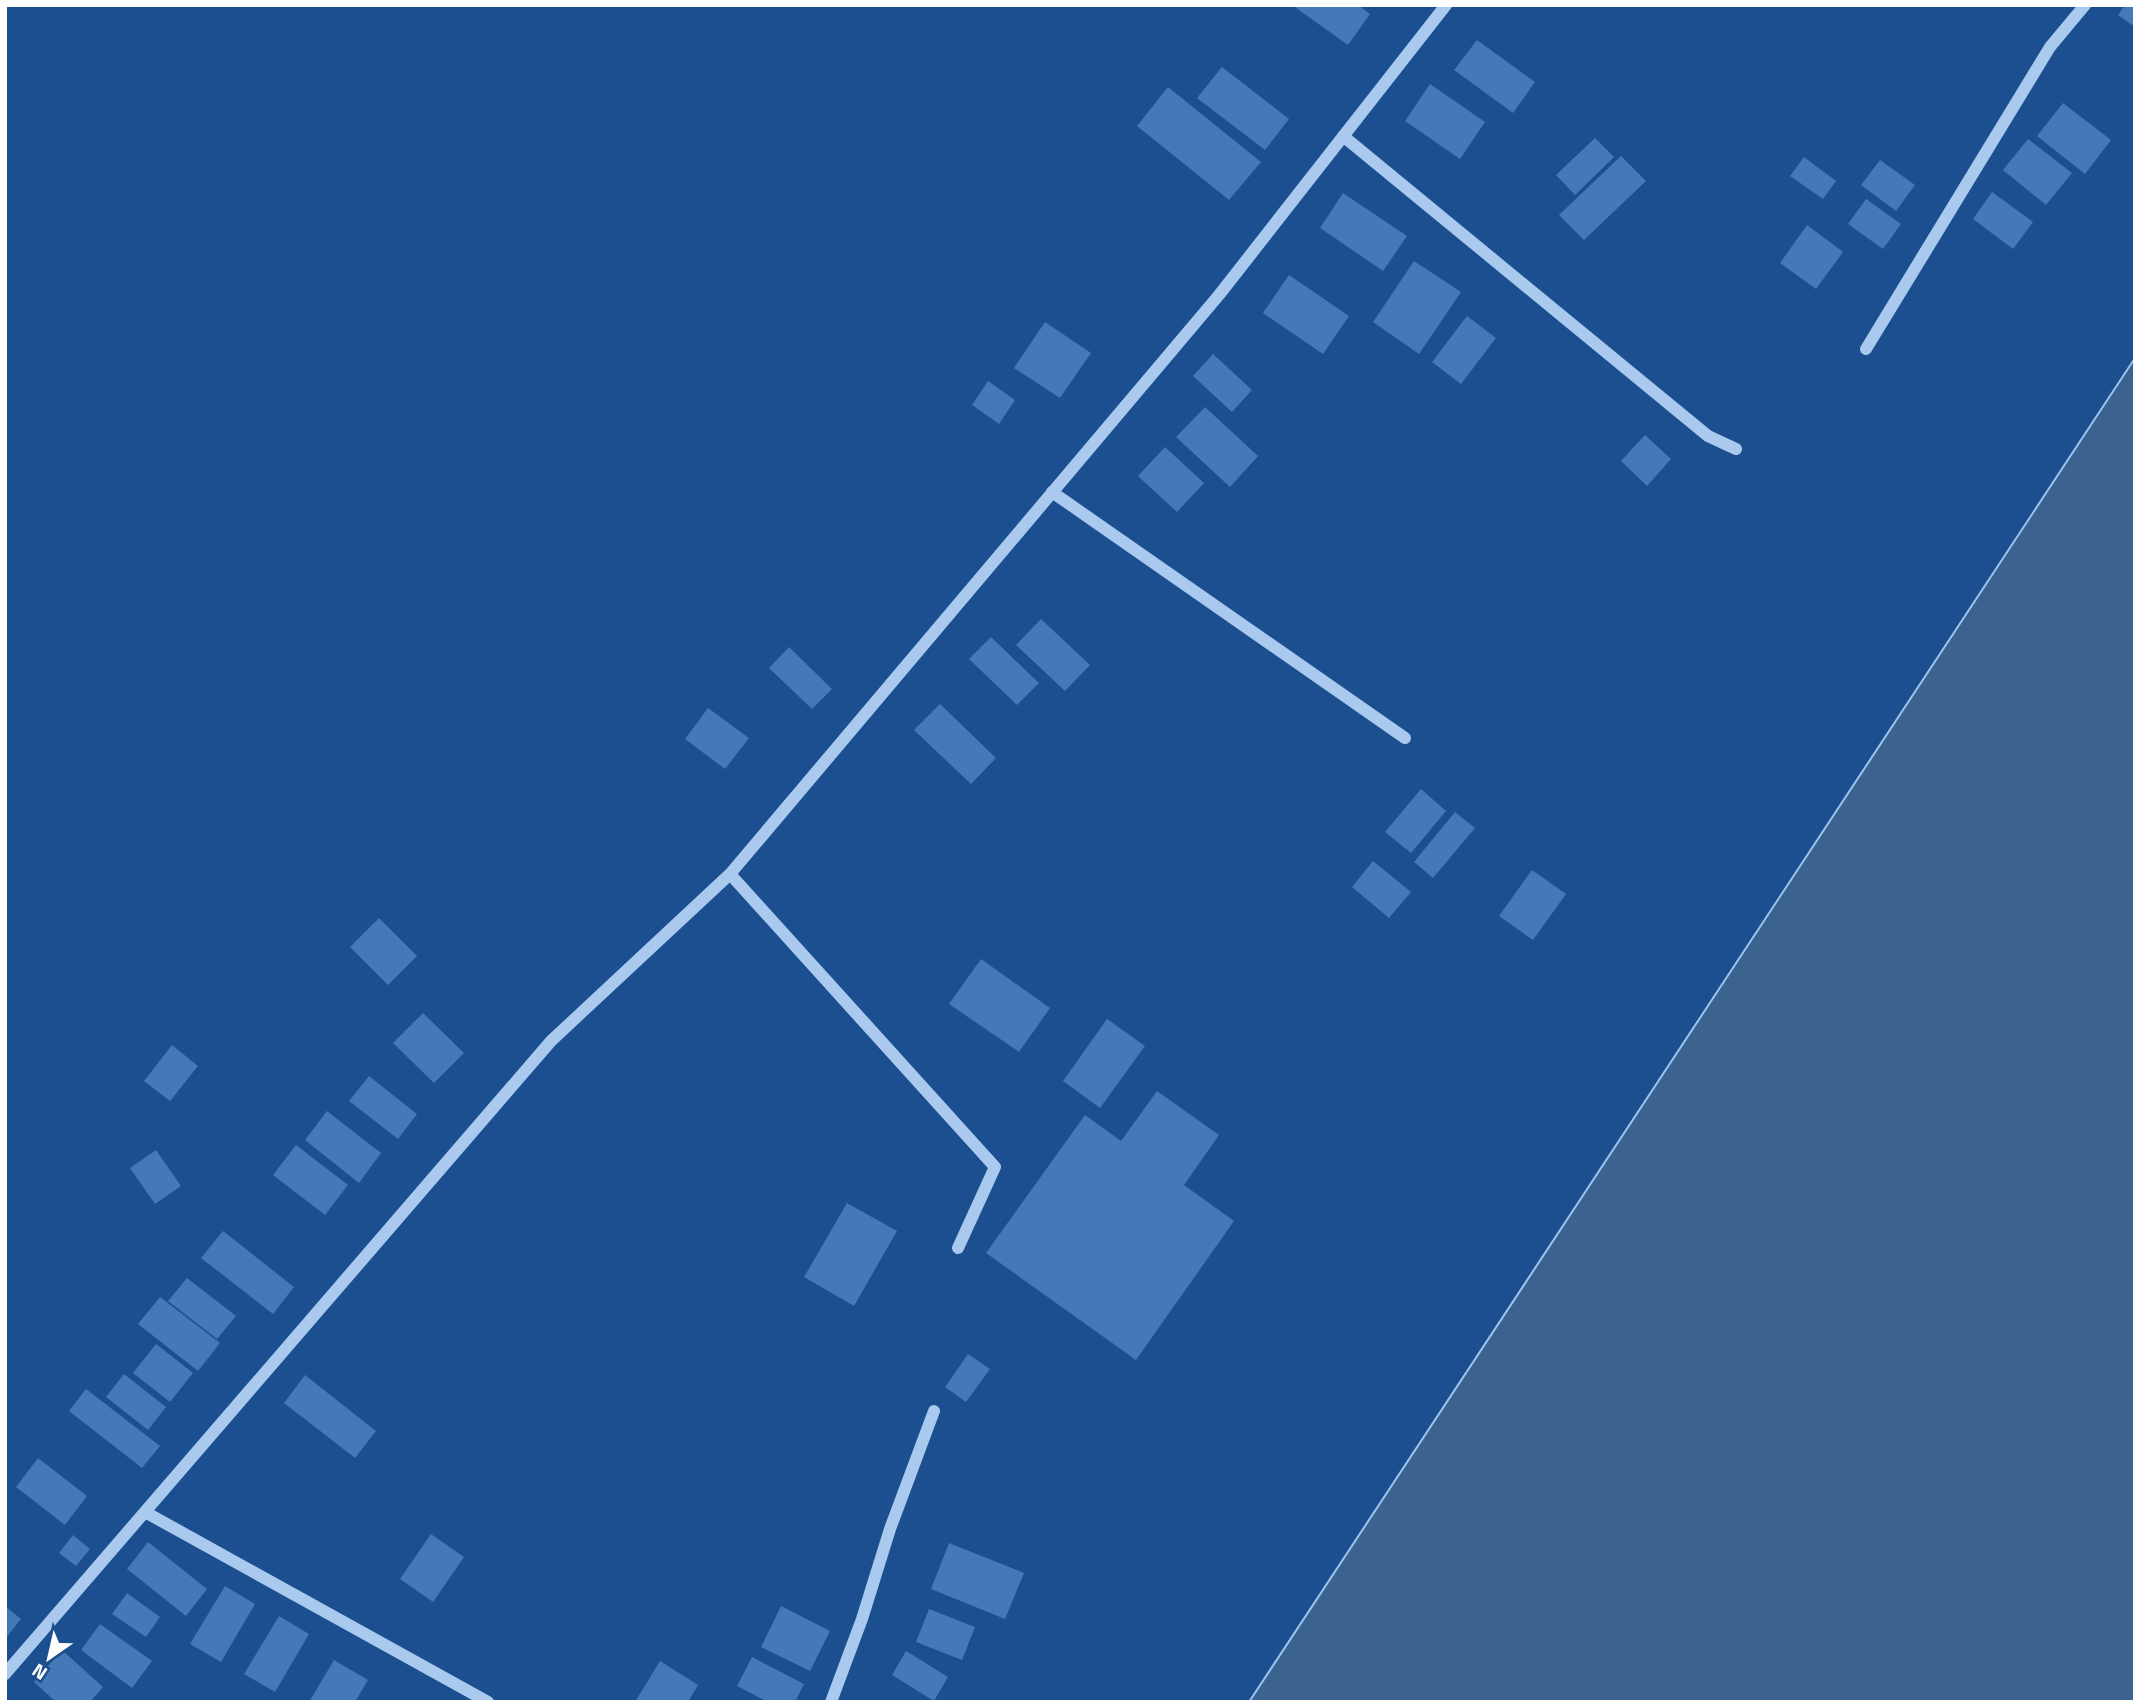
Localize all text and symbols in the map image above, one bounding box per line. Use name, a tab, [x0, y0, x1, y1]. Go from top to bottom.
north arrow	[14, 1623, 84, 1693]
text: N	[26, 1657, 53, 1688]

